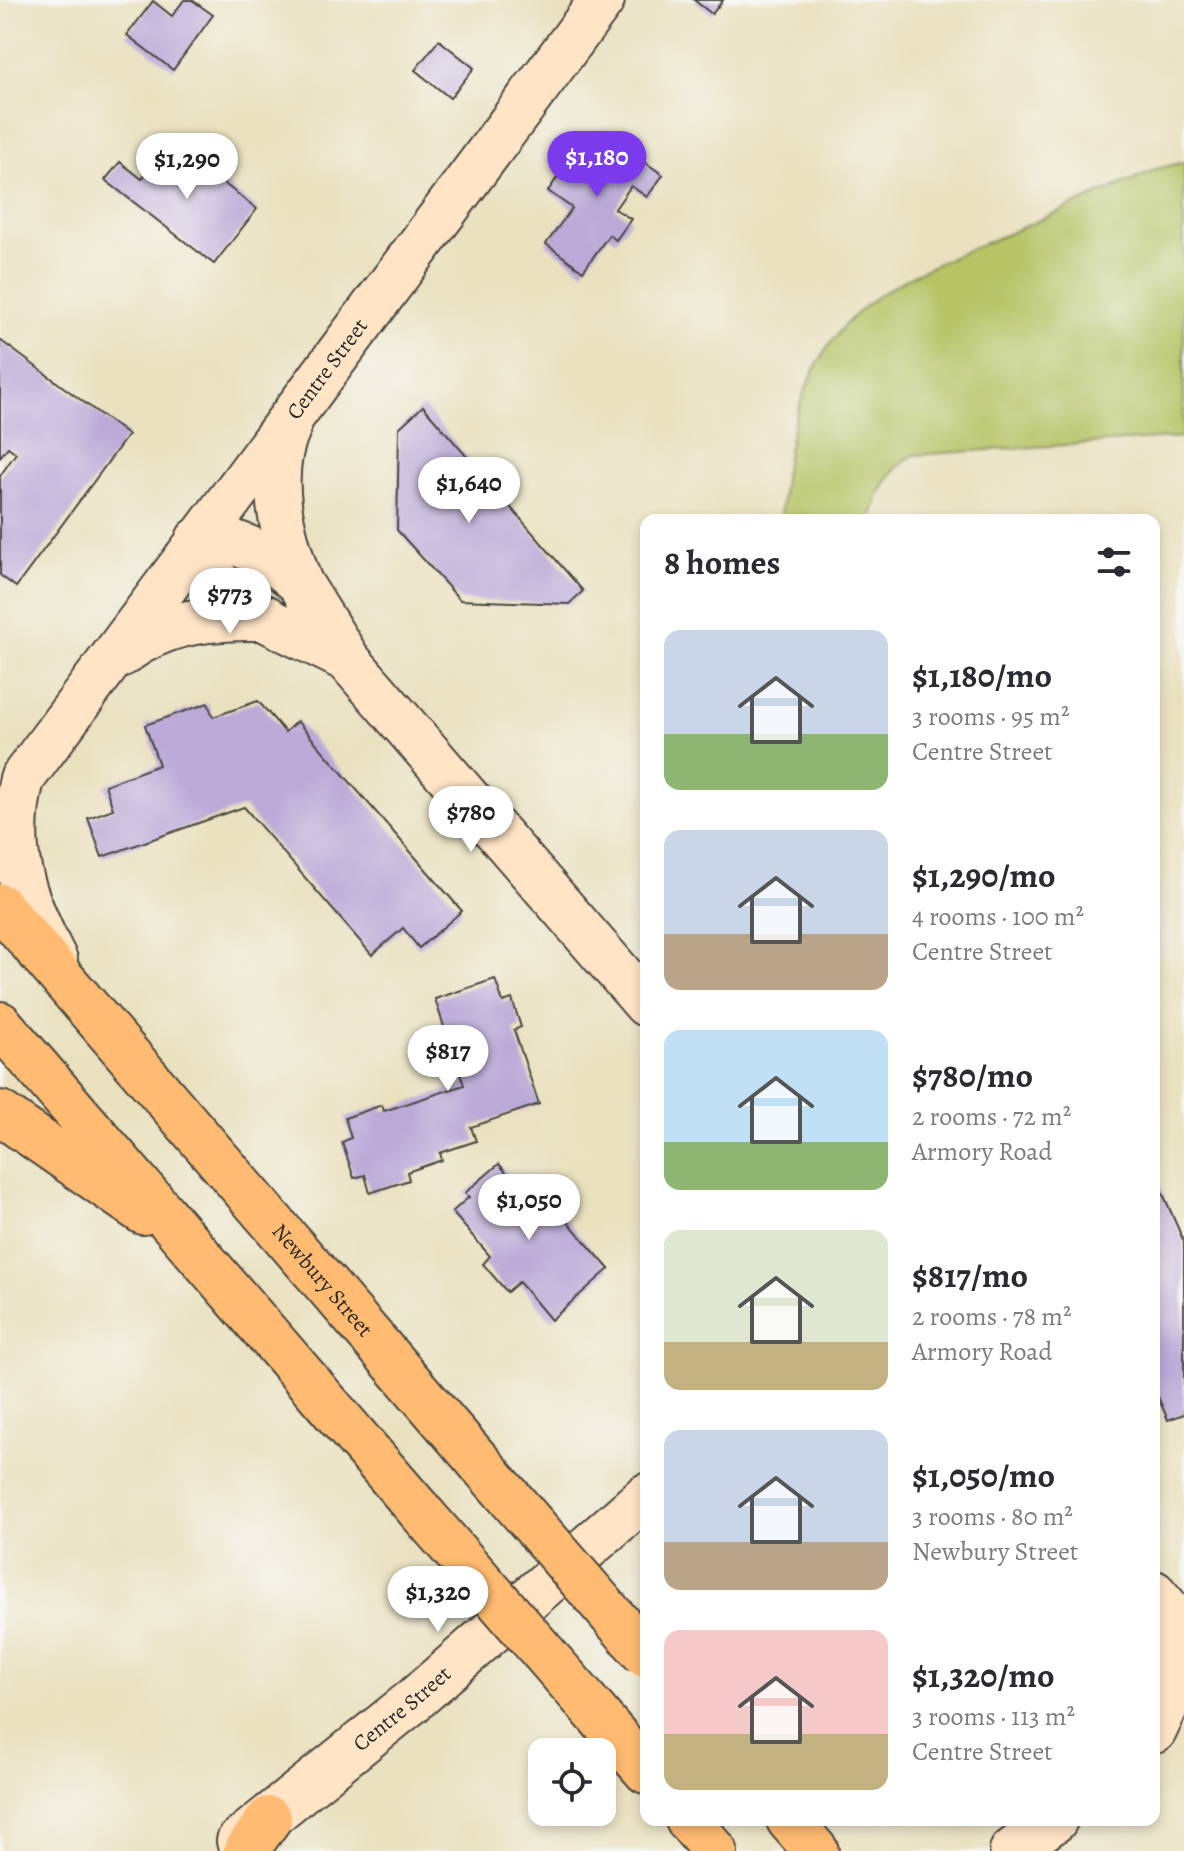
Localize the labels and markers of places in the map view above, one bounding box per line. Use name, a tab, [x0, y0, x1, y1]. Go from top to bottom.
pin: $1,180	[532, 131, 662, 199]
pin: $1,290	[122, 133, 252, 201]
pin: $1,640	[404, 457, 534, 525]
pin: $773	[183, 568, 277, 636]
pin: $780	[424, 786, 518, 854]
pin: $817	[401, 1025, 495, 1093]
pin: $1,050	[464, 1174, 594, 1242]
pin: $1,320	[373, 1566, 503, 1634]

